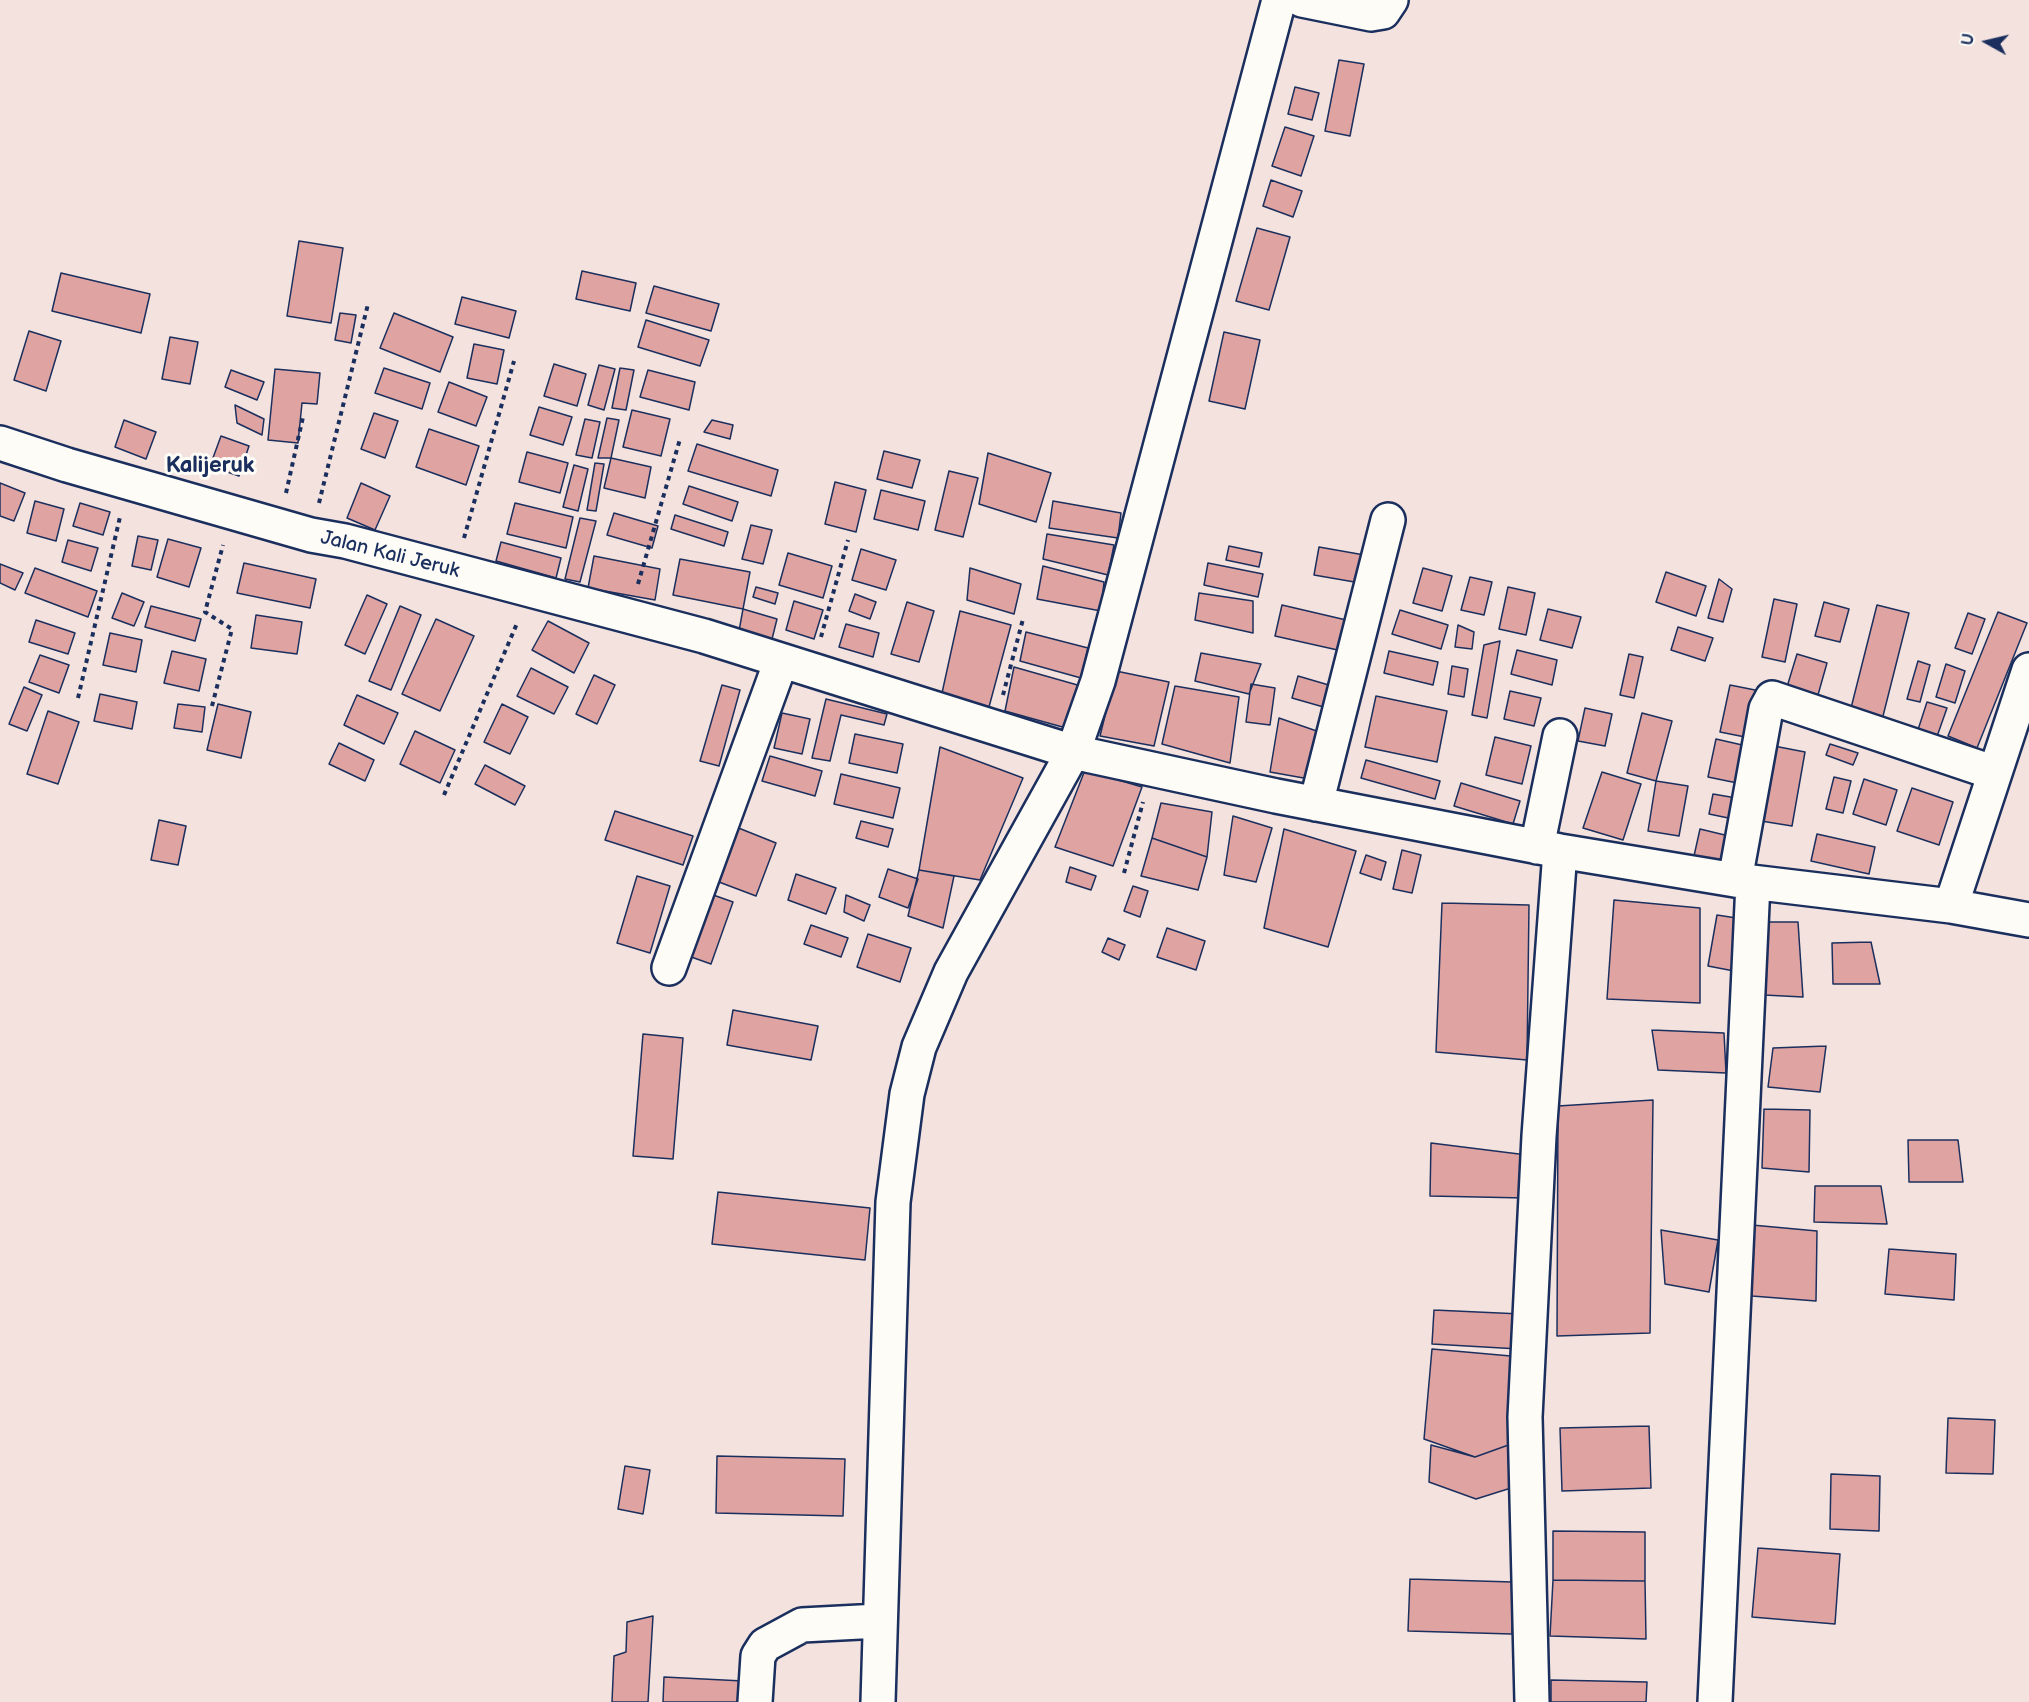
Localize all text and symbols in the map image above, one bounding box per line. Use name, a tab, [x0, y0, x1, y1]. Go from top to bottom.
north arrow	[1957, 12, 2017, 72]
text: U	[1958, 32, 1979, 46]
district label: Kalijeruk	[166, 453, 254, 479]
street label: Jalan Kali Jeruk	[318, 526, 462, 584]

